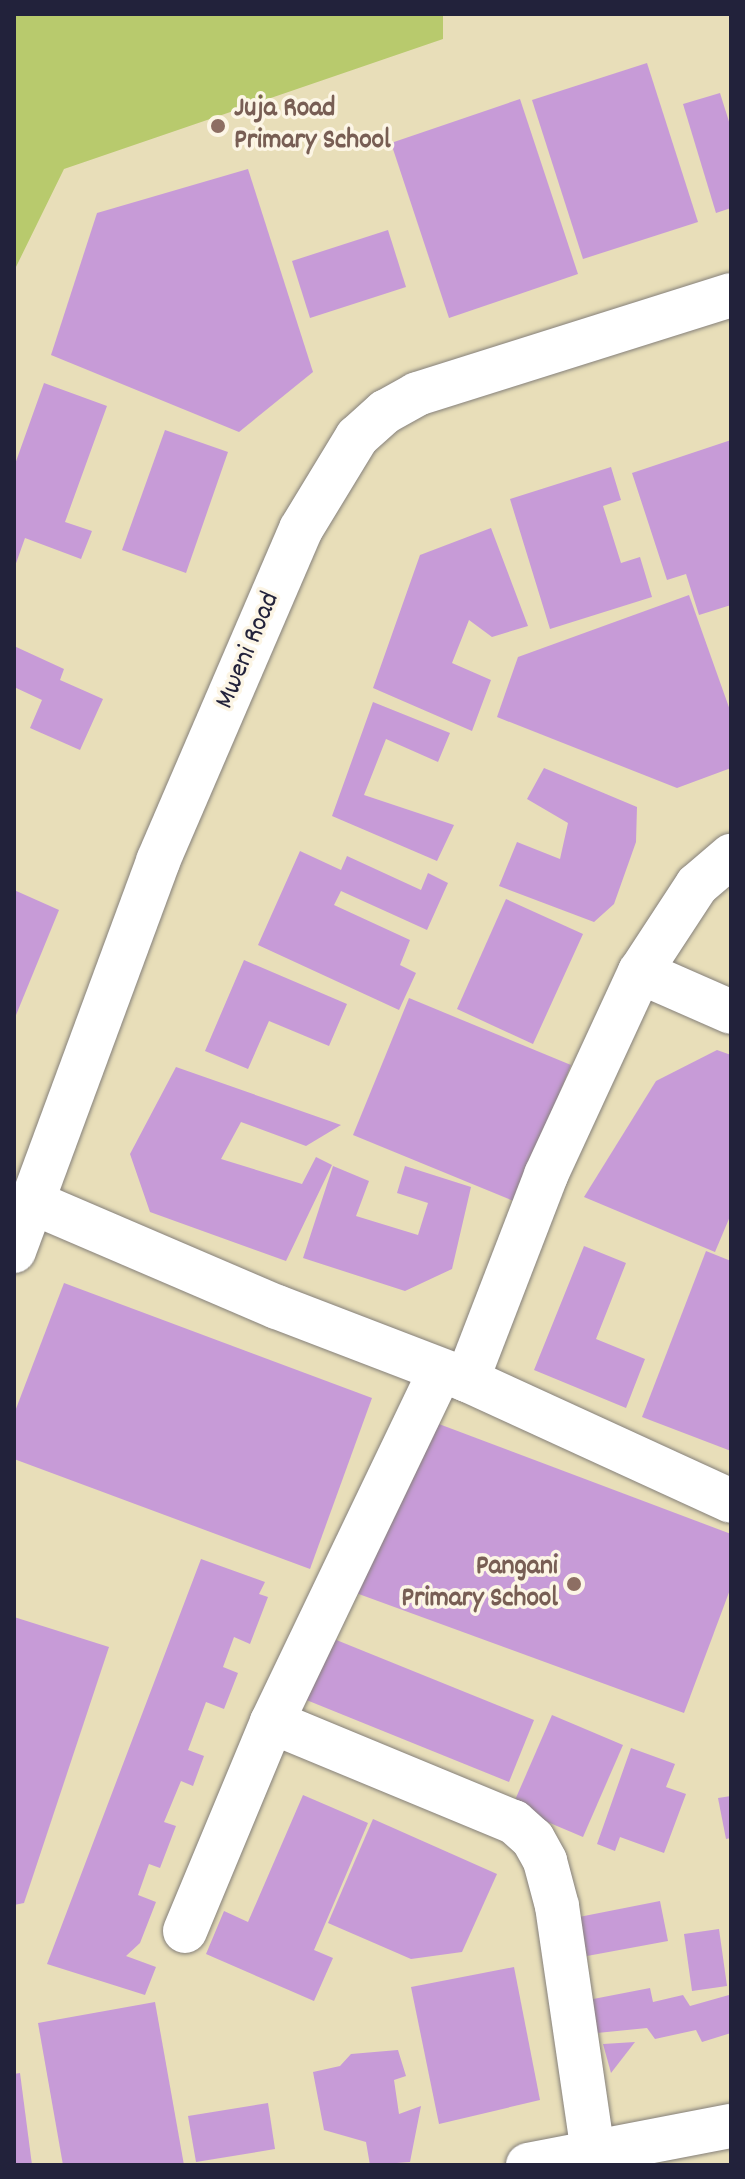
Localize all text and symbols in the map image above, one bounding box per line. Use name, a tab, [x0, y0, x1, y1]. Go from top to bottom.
place label: Juja Road Primary School	[234, 93, 391, 159]
marker: Juja Road Primary School	[209, 117, 227, 135]
street label: Mweni Road	[209, 588, 289, 714]
place label: Pangani Primary School	[401, 1551, 558, 1617]
marker: Pangani Primary School	[565, 1575, 583, 1593]

